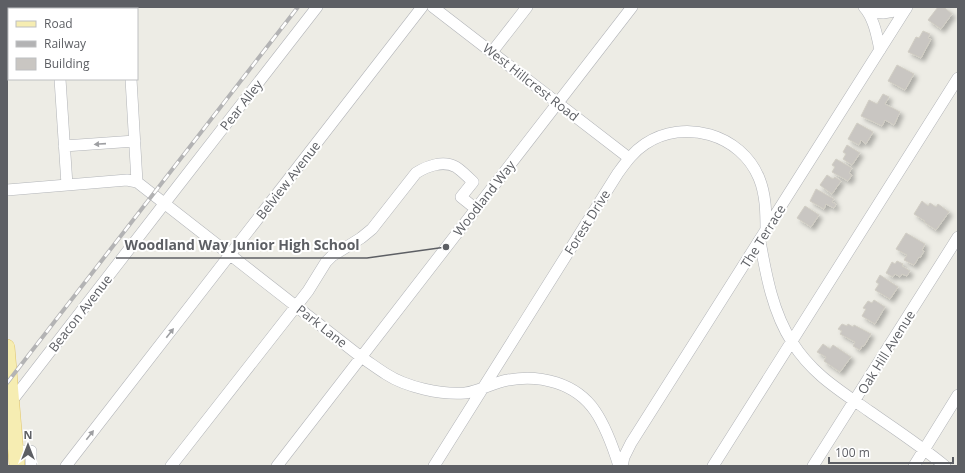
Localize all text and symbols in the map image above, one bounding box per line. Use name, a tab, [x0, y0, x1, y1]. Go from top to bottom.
legend	[8, 8, 138, 80]
text: Road	[44, 15, 73, 32]
text: Railway	[44, 35, 87, 52]
street label: West Hillcrest Road	[479, 39, 583, 125]
text: Building	[44, 55, 90, 72]
street label: Pear Alley	[216, 76, 267, 134]
street label: Belview Avenue	[252, 137, 324, 223]
one-way arrow	[94, 140, 106, 147]
street label: Woodland Way	[449, 156, 519, 239]
street label: Forest Drive	[560, 186, 614, 258]
street label: The Terrace	[736, 201, 790, 271]
callout: Woodland Way Junior High School	[116, 232, 367, 258]
text: Woodland Way Junior High School	[124, 235, 360, 254]
street label: Beacon Avenue	[44, 271, 116, 355]
street label: Park Lane	[293, 300, 351, 352]
street label: Oak Hill Avenue	[853, 307, 919, 397]
one-way arrow	[165, 327, 174, 338]
north arrow	[8, 425, 48, 465]
text: N	[24, 427, 32, 442]
one-way arrow	[85, 430, 94, 441]
scale bar	[829, 439, 953, 465]
text: 100 m	[835, 444, 870, 461]

